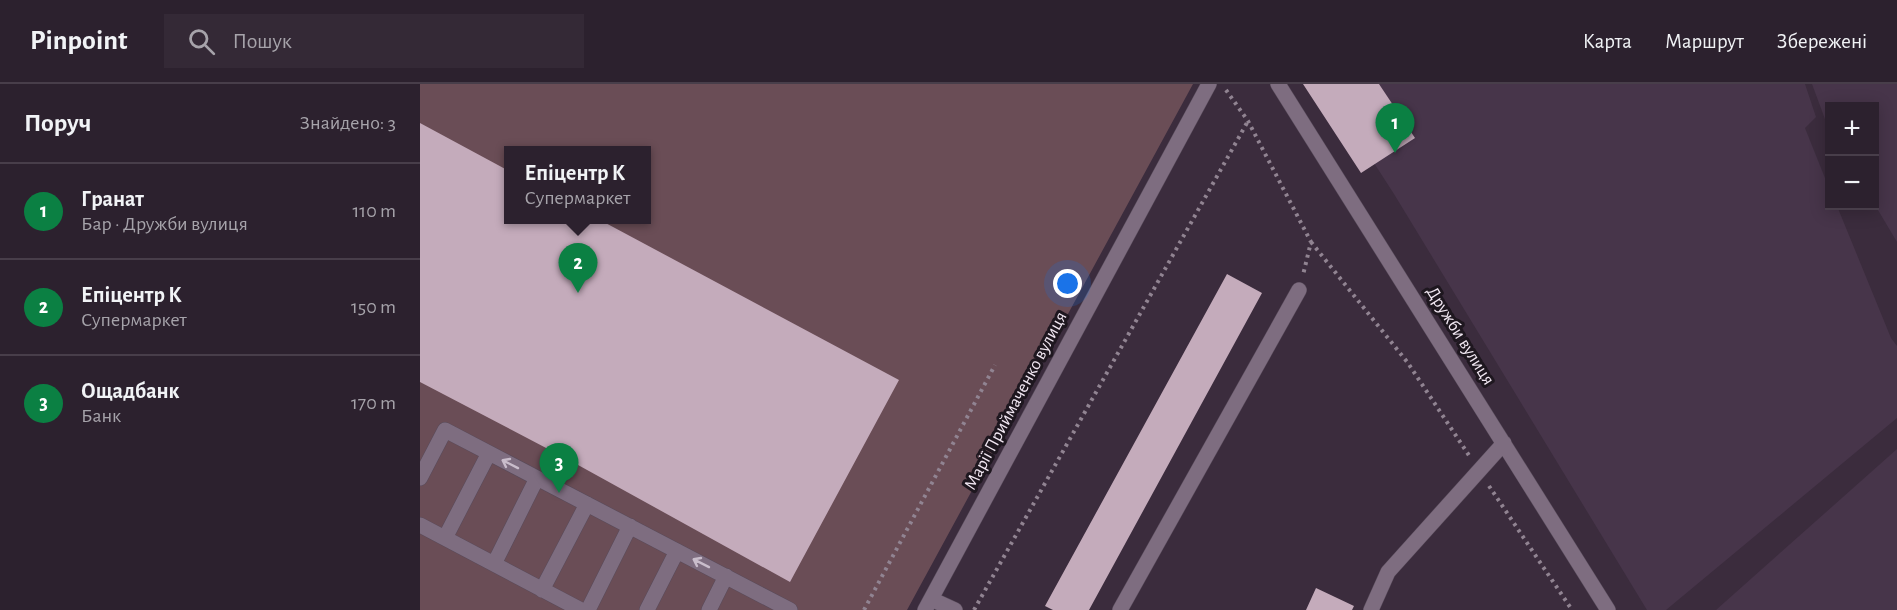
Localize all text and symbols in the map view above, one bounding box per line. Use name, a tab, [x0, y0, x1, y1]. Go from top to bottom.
search box	[164, 14, 584, 68]
icon: search	[185, 25, 218, 58]
text: Pinpoint	[30, 27, 128, 55]
text: Пошук	[233, 30, 292, 52]
text: Карта	[1583, 31, 1632, 52]
text: Маршрут	[1665, 31, 1744, 52]
text: Збережені	[1777, 31, 1867, 52]
map controls	[1825, 102, 1879, 210]
button: +	[1825, 102, 1879, 156]
pin: 1	[1376, 104, 1414, 153]
text: Поруч	[24, 110, 91, 136]
text: Знайдено: 3	[300, 113, 396, 133]
popup	[504, 146, 651, 224]
button: −	[1825, 156, 1879, 210]
text: Епіцентр К	[525, 162, 625, 184]
text: Гранат	[81, 188, 144, 210]
text: Супермаркет	[525, 188, 630, 208]
text: 1	[40, 201, 47, 221]
text: 110 m	[352, 201, 396, 221]
text: Бар · Дружби вулиця	[81, 214, 248, 234]
pin: 2	[558, 244, 598, 293]
your location	[1053, 269, 1082, 298]
street label: Дружби вулиця	[1423, 283, 1498, 388]
text: Епіцентр К	[81, 284, 182, 306]
text: 2	[39, 297, 48, 317]
text: 150 m	[351, 297, 396, 317]
street label: Марії Приймаченко вулиця	[961, 309, 1071, 493]
text: Супермаркет	[81, 310, 187, 330]
text: Ощадбанк	[81, 380, 179, 402]
text: 3	[39, 393, 48, 413]
text: 170 m	[351, 393, 396, 413]
text: Банк	[81, 406, 121, 426]
pin: 3	[540, 444, 578, 493]
one-way arrow	[501, 457, 519, 469]
one-way arrow	[692, 557, 710, 569]

